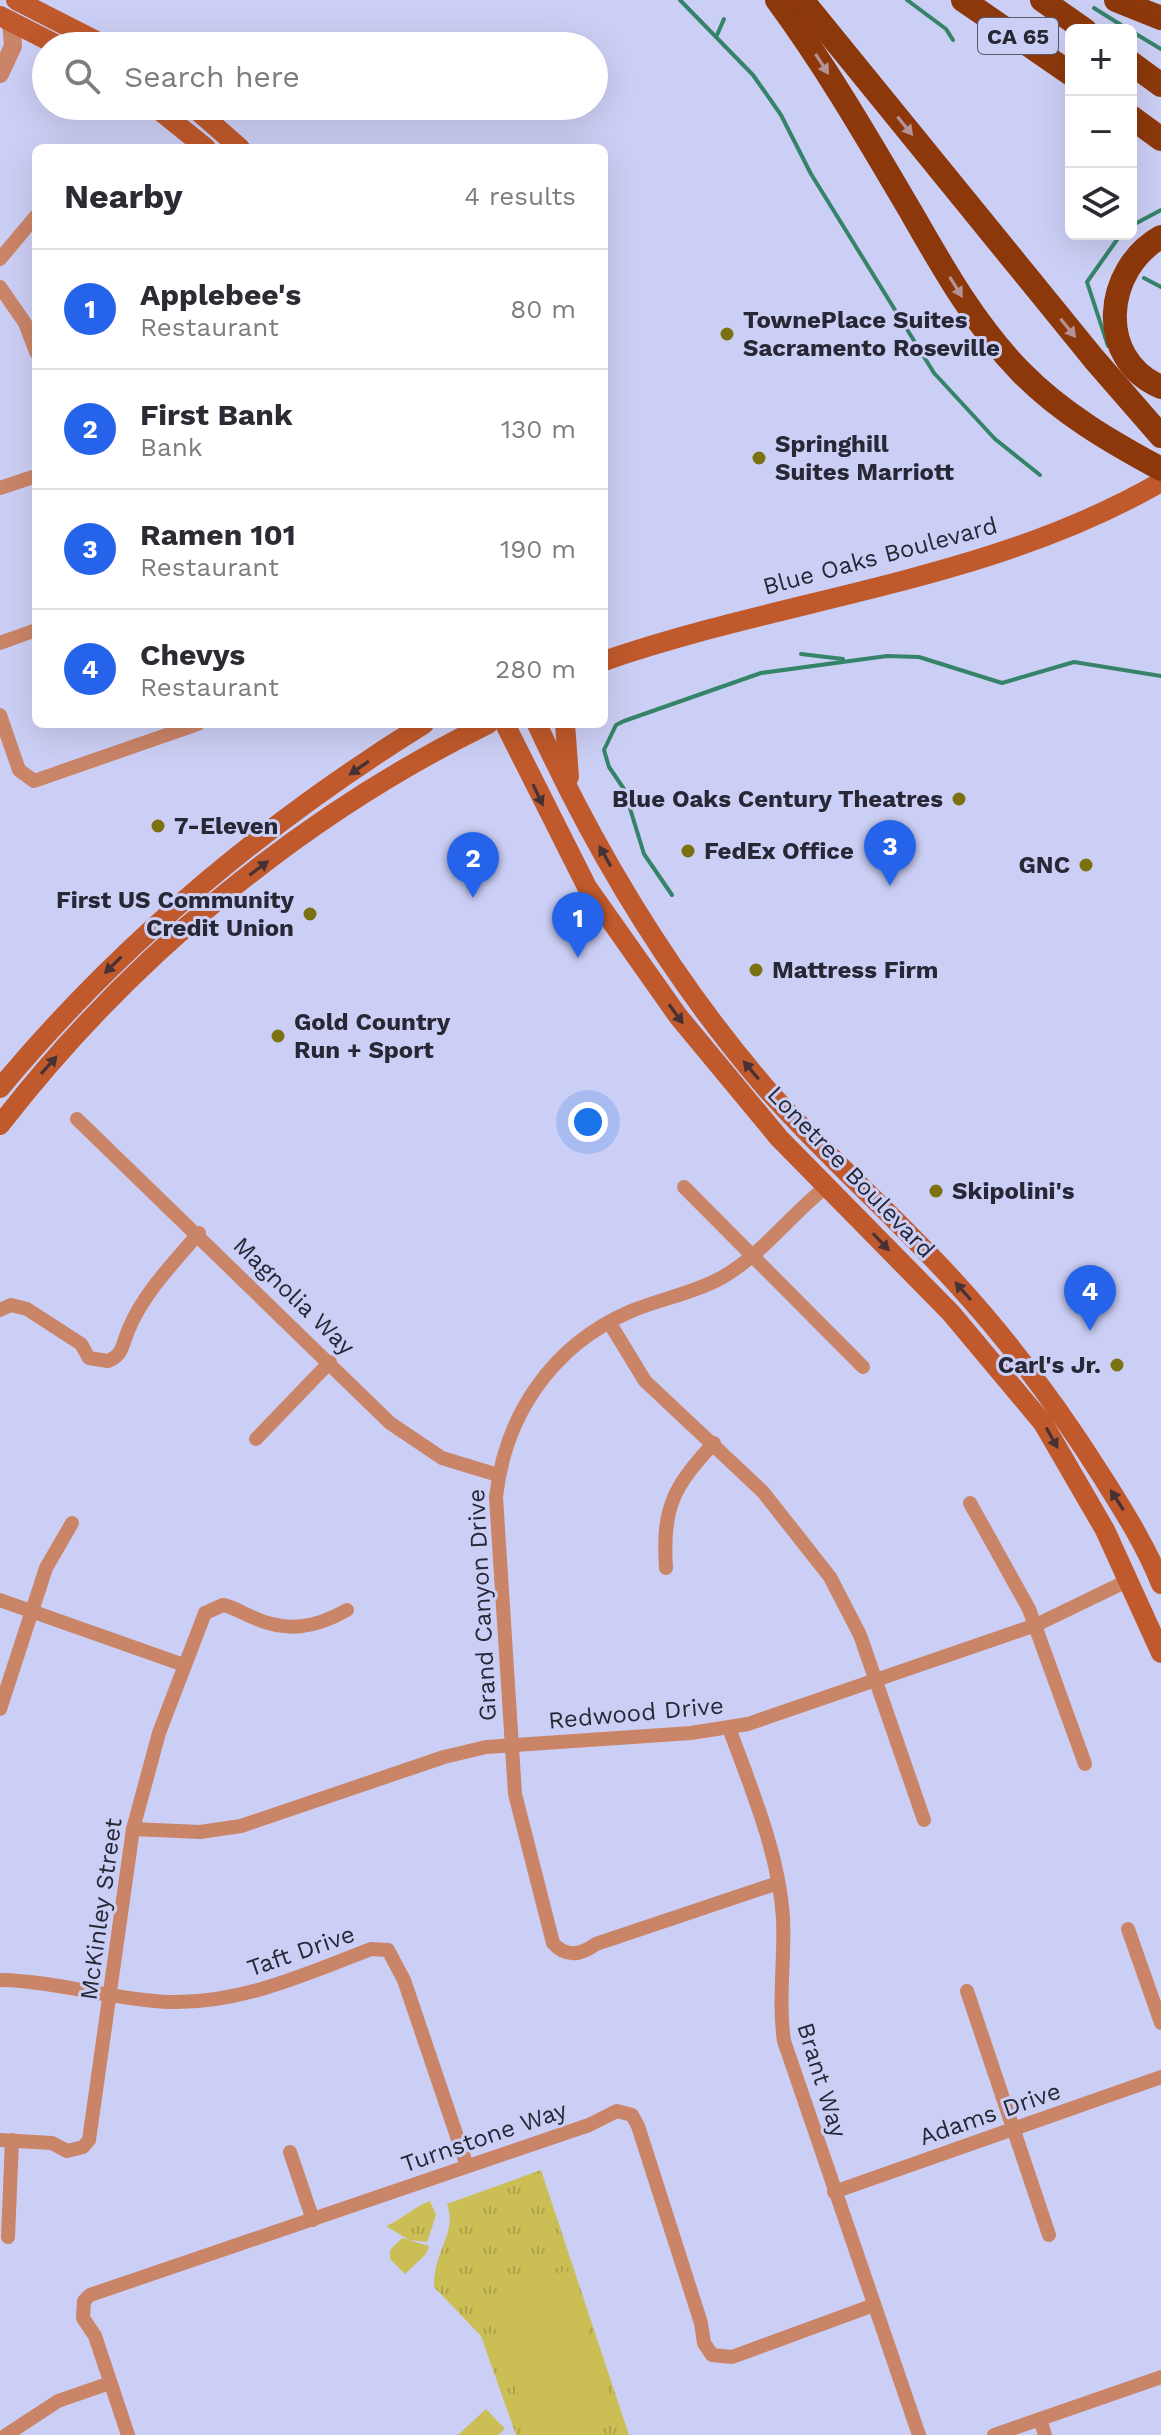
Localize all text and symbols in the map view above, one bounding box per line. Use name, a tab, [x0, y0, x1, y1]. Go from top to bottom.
road number: CA 65	[978, 18, 1058, 54]
map controls	[1065, 24, 1137, 240]
button: +	[1065, 24, 1137, 96]
search box	[32, 32, 608, 120]
one-way arrow	[815, 53, 830, 74]
icon: search	[60, 54, 104, 98]
text: Search here	[124, 59, 300, 94]
button: −	[1065, 96, 1137, 168]
one-way arrow	[896, 116, 913, 136]
button: layers	[1065, 168, 1137, 240]
text: Nearby	[64, 176, 183, 216]
text: 4 results	[464, 181, 576, 211]
one-way arrow	[948, 276, 962, 298]
text: Applebee's	[140, 277, 301, 312]
text: 1	[84, 294, 96, 324]
text: 80 m	[510, 294, 576, 324]
place label: TownePlace Suites Sacramento Roseville	[743, 306, 1000, 362]
text: Restaurant	[140, 312, 279, 342]
one-way arrow	[1059, 318, 1076, 338]
marker: TownePlace Suites Sacramento Roseville	[718, 325, 736, 343]
text: First Bank	[140, 397, 293, 432]
text: 2	[82, 414, 98, 444]
text: 130 m	[501, 414, 576, 444]
place label: Springhill Suites Marriott	[775, 430, 955, 486]
text: Bank	[140, 432, 203, 462]
marker: Springhill Suites Marriott	[750, 449, 768, 467]
street label: Blue Oaks Boulevard	[760, 511, 1000, 601]
text: Ramen 101	[140, 517, 296, 552]
text: 3	[82, 534, 98, 564]
text: 190 m	[500, 534, 576, 564]
text: Restaurant	[140, 552, 279, 582]
text: Chevys	[140, 637, 245, 672]
text: 4	[82, 654, 98, 684]
text: 280 m	[495, 654, 576, 684]
text: Restaurant	[140, 672, 279, 702]
one-way arrow	[349, 760, 370, 775]
one-way arrow	[531, 783, 545, 806]
place label: Blue Oaks Century Theatres	[612, 785, 943, 813]
marker: Blue Oaks Century Theatres	[950, 790, 968, 808]
place label: 7-Eleven	[174, 812, 278, 840]
marker: 7-Eleven	[149, 817, 167, 835]
pin: 3	[864, 820, 916, 886]
pin: 2	[447, 832, 499, 898]
place label: FedEx Office	[704, 837, 854, 865]
marker: FedEx Office	[679, 842, 697, 860]
one-way arrow	[598, 845, 612, 867]
place label: GNC	[1019, 851, 1070, 879]
marker: GNC	[1077, 856, 1095, 874]
one-way arrow	[249, 861, 270, 877]
place label: First US Community Credit Union	[56, 886, 294, 942]
pin: 1	[552, 892, 604, 958]
marker: First US Community Credit Union	[301, 905, 319, 923]
one-way arrow	[104, 955, 123, 974]
place label: Mattress Firm	[772, 956, 938, 984]
marker: Mattress Firm	[747, 961, 765, 979]
one-way arrow	[668, 1004, 684, 1024]
place label: Gold Country Run + Sport	[294, 1008, 451, 1064]
marker: Gold Country Run + Sport	[269, 1027, 287, 1045]
one-way arrow	[40, 1055, 58, 1074]
one-way arrow	[743, 1060, 760, 1080]
street label: Lonetree Boulevard	[762, 1080, 940, 1264]
your location	[568, 1102, 608, 1142]
place label: Skipolini's	[952, 1177, 1075, 1205]
marker: Skipolini's	[927, 1182, 945, 1200]
street label: Magnolia Way	[228, 1231, 361, 1361]
one-way arrow	[872, 1232, 890, 1251]
pin: 4	[1064, 1265, 1116, 1331]
one-way arrow	[955, 1281, 973, 1300]
place label: Carl's Jr.	[998, 1351, 1101, 1379]
marker: Carl's Jr.	[1108, 1356, 1126, 1374]
one-way arrow	[1045, 1426, 1059, 1449]
street label: Grand Canyon Drive	[462, 1488, 502, 1722]
one-way arrow	[1111, 1489, 1125, 1511]
street label: Redwood Drive	[547, 1691, 725, 1735]
street label: McKinley Street	[74, 1816, 128, 2002]
street label: Taft Drive	[244, 1920, 358, 1982]
street label: Brant Way	[791, 2019, 853, 2141]
street label: Adams Drive	[916, 2077, 1064, 2151]
street label: Turnstone Way	[398, 2095, 571, 2178]

